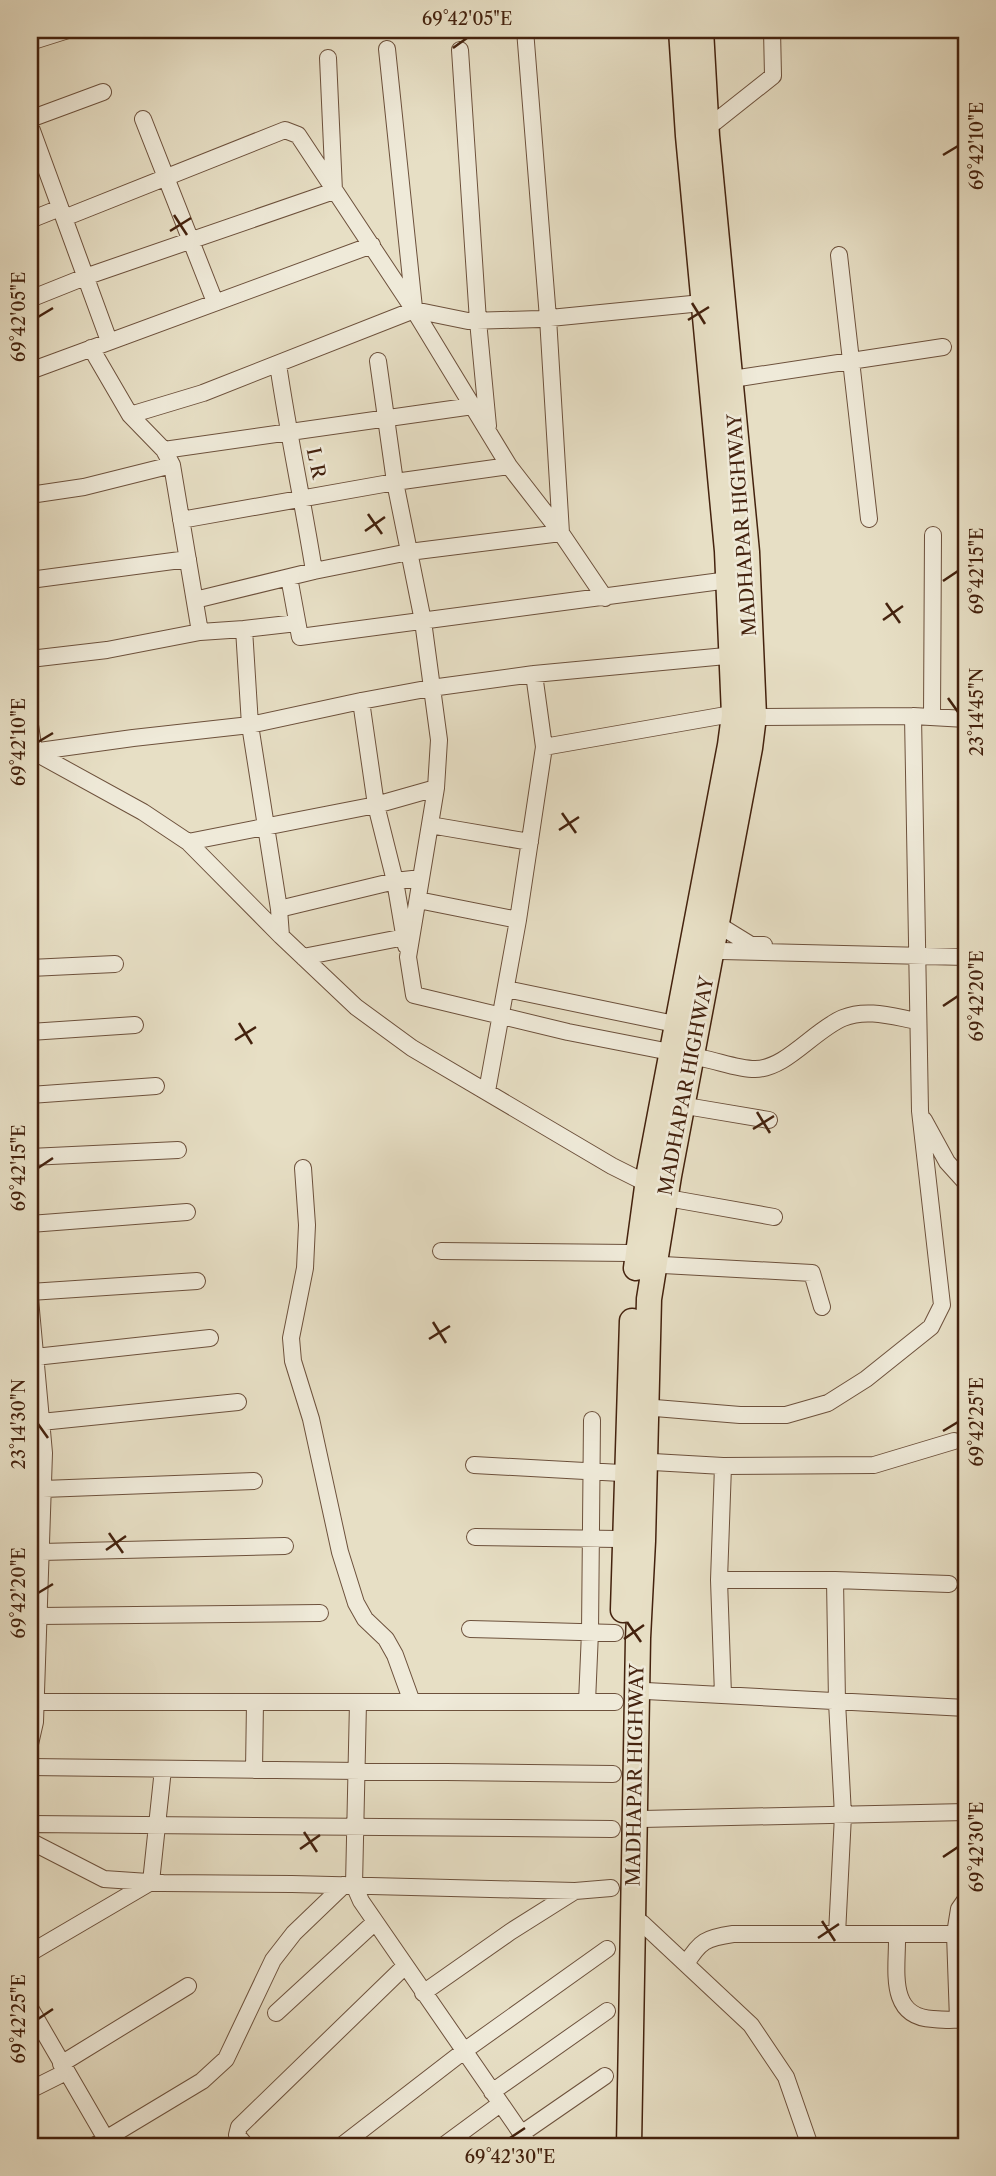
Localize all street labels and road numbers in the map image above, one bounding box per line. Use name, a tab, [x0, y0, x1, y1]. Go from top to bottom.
street label: MADHAPAR HIGHWAY	[723, 413, 761, 637]
street label: L R	[302, 445, 331, 482]
street label: MADHAPAR HIGHWAY	[653, 974, 719, 1198]
street label: MADHAPAR HIGHWAY	[622, 1663, 648, 1887]

